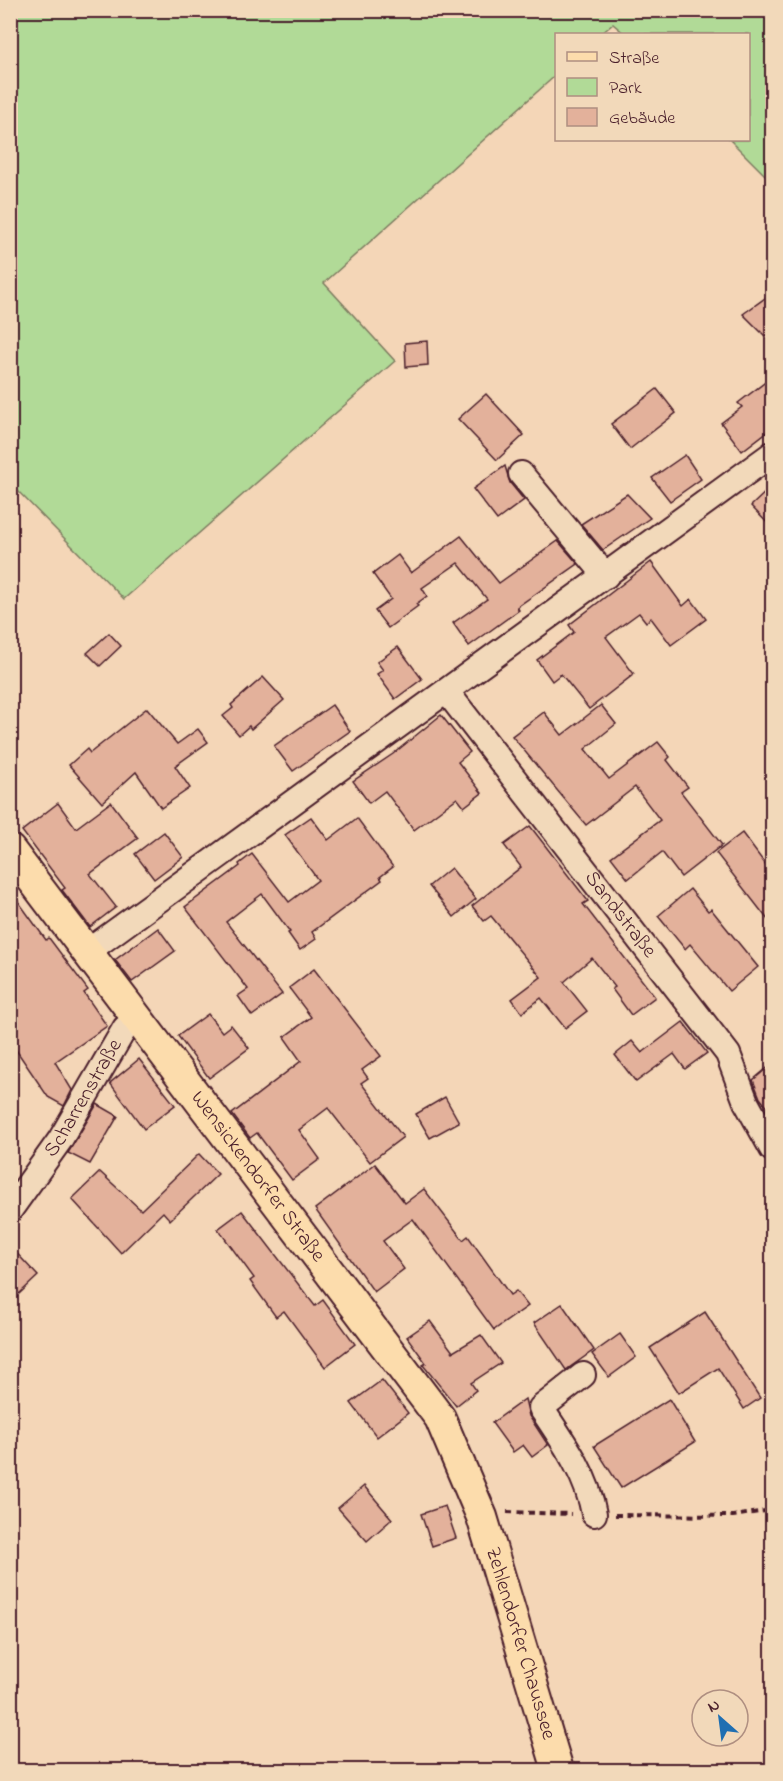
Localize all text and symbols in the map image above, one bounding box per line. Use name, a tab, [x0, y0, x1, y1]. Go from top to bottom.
legend	[555, 33, 750, 141]
text: Straße	[609, 46, 660, 72]
text: Park	[609, 76, 642, 102]
text: Gebäude	[609, 106, 676, 132]
street label: Sandstraße	[576, 865, 664, 965]
street label: Scharrenstraße	[37, 1033, 131, 1164]
street label: Wensickendorfer Straße	[183, 1085, 333, 1269]
street label: Zehlendorfer Chaussee	[477, 1543, 563, 1744]
north arrow	[690, 1688, 750, 1748]
text: N	[703, 1693, 724, 1720]

